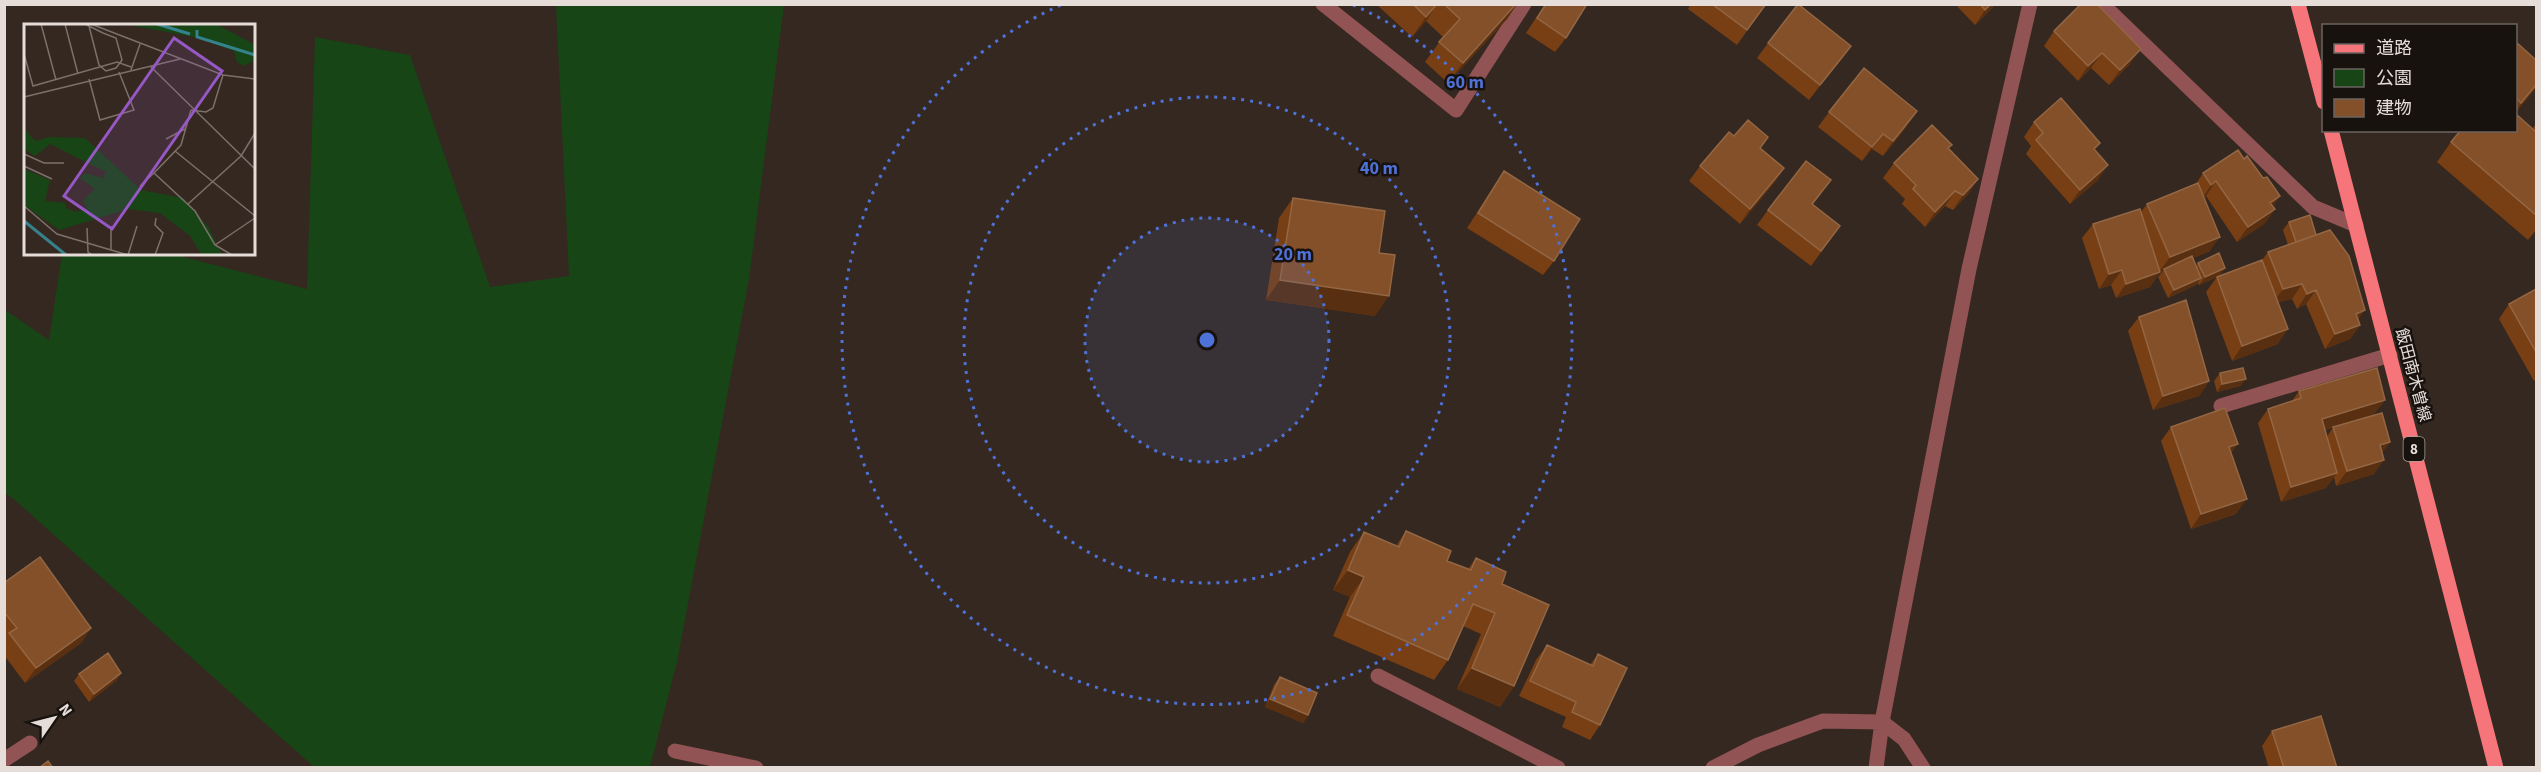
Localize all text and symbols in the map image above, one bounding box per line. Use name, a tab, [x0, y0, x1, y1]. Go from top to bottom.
inset map	[24, 24, 255, 255]
legend	[2322, 24, 2517, 132]
text: 道路	[2376, 36, 2412, 61]
text: 公園	[2376, 66, 2412, 91]
text: 60 m	[1446, 70, 1484, 95]
text: 建物	[2376, 96, 2412, 121]
text: 40 m	[1360, 156, 1398, 181]
text: 20 m	[1274, 242, 1312, 267]
street label: 飯田南木曽線	[2390, 326, 2436, 424]
centre of rings	[1197, 330, 1217, 350]
road number: 8	[2404, 437, 2424, 461]
north arrow	[24, 688, 84, 748]
text: N	[53, 699, 78, 721]

